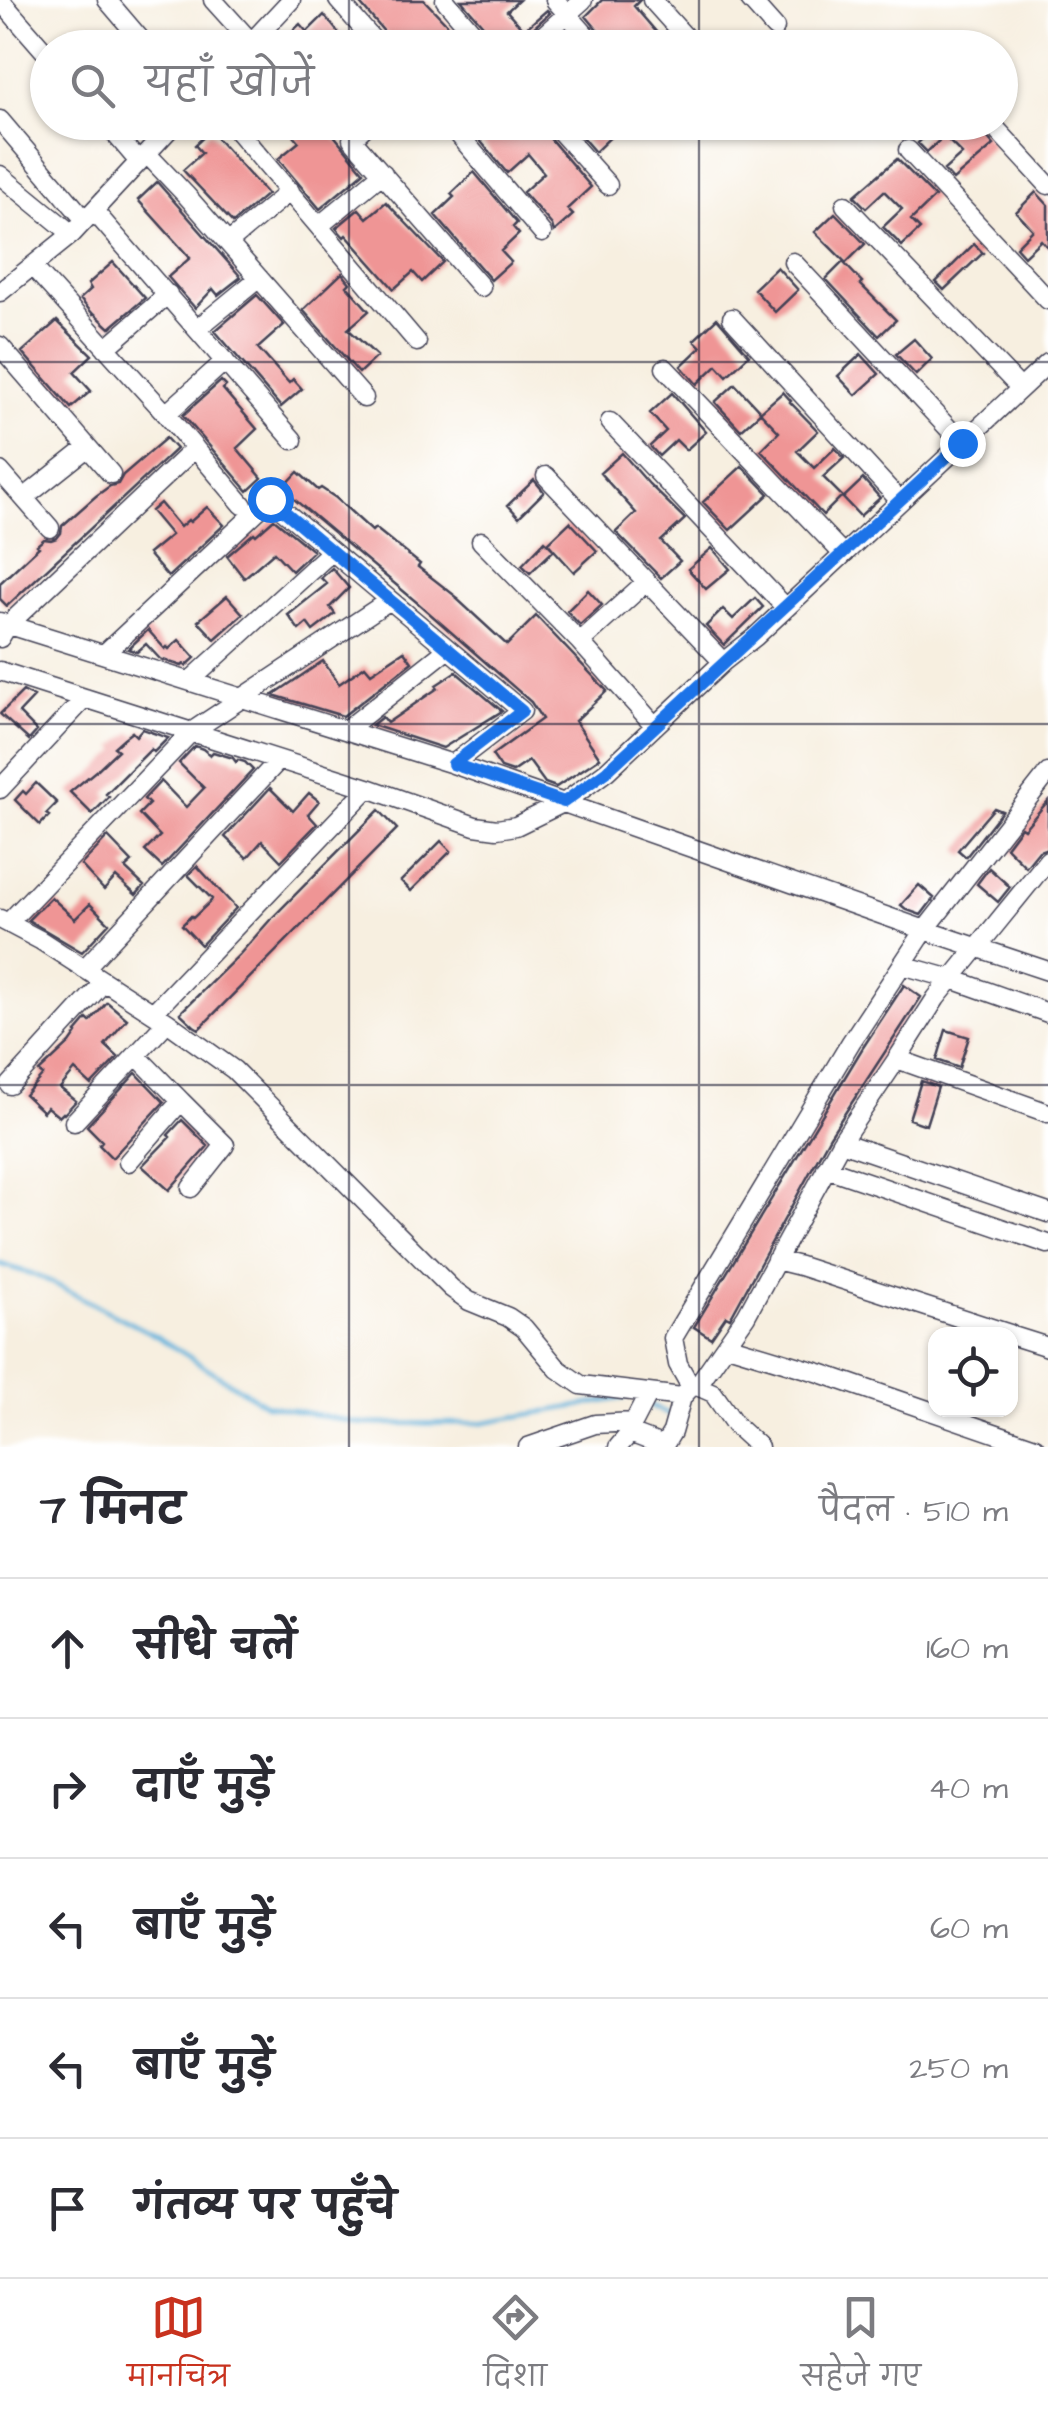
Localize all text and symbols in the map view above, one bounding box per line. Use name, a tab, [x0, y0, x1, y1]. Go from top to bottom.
search box	[30, 30, 1018, 140]
icon: search	[65, 58, 120, 113]
text: यहाँ खोजें	[145, 58, 314, 110]
route end	[940, 421, 986, 467]
route start	[248, 477, 294, 523]
map controls	[928, 1327, 1018, 1417]
button: locate	[928, 1327, 1018, 1417]
text: 7 मिनट	[40, 1482, 185, 1540]
text: पैदल · 510 m	[819, 1489, 1008, 1534]
icon: ahead	[40, 1621, 95, 1676]
text: सीधे चलें	[135, 1621, 296, 1673]
text: 160 m	[926, 1626, 1008, 1671]
icon: right	[40, 1761, 95, 1816]
text: दाएँ मुड़ें	[135, 1761, 273, 1813]
text: 40 m	[928, 1766, 1008, 1811]
icon: left	[40, 1901, 95, 1956]
text: बाएँ मुड़ें	[135, 1901, 274, 1953]
text: 60 m	[930, 1906, 1008, 1951]
icon: left	[40, 2041, 95, 2096]
text: बाएँ मुड़ें	[135, 2041, 274, 2093]
text: 250 m	[909, 2046, 1008, 2091]
icon: arrive	[40, 2181, 95, 2236]
text: गंतव्य पर पहुँचे	[135, 2181, 396, 2233]
tab: मानचित्र	[127, 2290, 230, 2407]
tab: दिशा	[483, 2290, 547, 2407]
tab: सहेजे गए	[801, 2290, 921, 2407]

